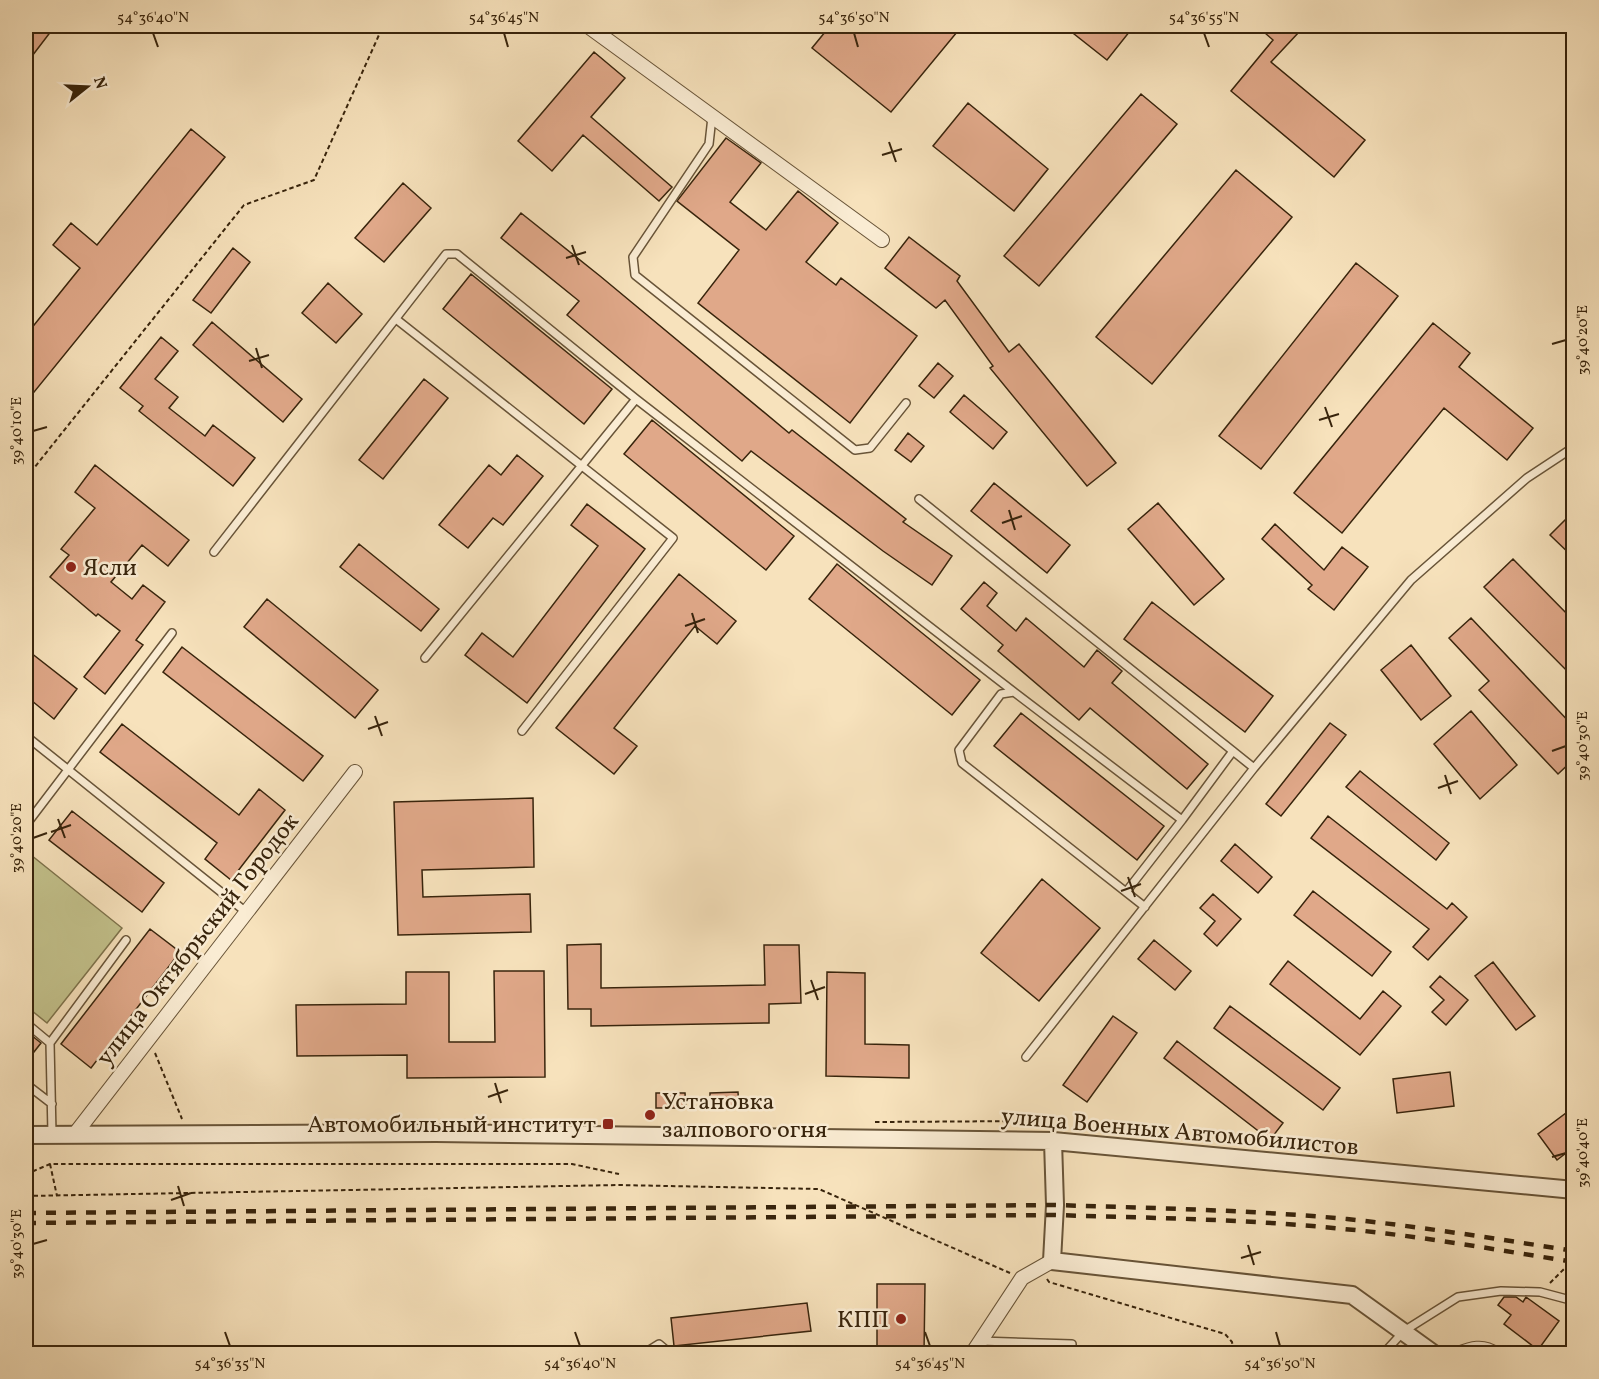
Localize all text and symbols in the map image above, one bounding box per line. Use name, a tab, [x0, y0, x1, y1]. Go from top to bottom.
text: 54°36'40"N	[117, 8, 189, 29]
text: 54°36'45"N	[469, 8, 539, 29]
text: 54°36'50"N	[818, 8, 890, 29]
text: 54°36'55"N	[1169, 8, 1239, 29]
north arrow	[57, 57, 117, 117]
text: N	[87, 74, 112, 92]
text: 39°40'20"E	[1573, 305, 1594, 375]
text: 39°40'10"E	[7, 397, 28, 465]
place label: Ясли	[83, 552, 137, 586]
marker: Ясли	[64, 560, 78, 574]
text: 39°40'30"E	[1573, 711, 1594, 781]
text: 39°40'20"E	[7, 803, 28, 873]
street label: улица Октябрьский Городок	[89, 807, 308, 1074]
place label: Установка залпового огня	[662, 1086, 827, 1148]
street label: улица Военных Автомобилистов	[1000, 1100, 1360, 1166]
marker: Установка залпового огня	[643, 1108, 657, 1122]
place label: Автомобильный институт	[307, 1109, 596, 1143]
marker: Автомобильный институт	[601, 1117, 615, 1131]
text: 39°40'40"E	[1573, 1118, 1594, 1188]
text: 39°40'30"E	[7, 1209, 28, 1279]
place label: КПП	[837, 1304, 889, 1338]
marker: КПП	[894, 1312, 908, 1326]
text: 54°36'35"N	[195, 1354, 265, 1375]
text: 54°36'40"N	[544, 1354, 616, 1375]
text: 54°36'45"N	[895, 1354, 965, 1375]
text: 54°36'50"N	[1244, 1354, 1316, 1375]

